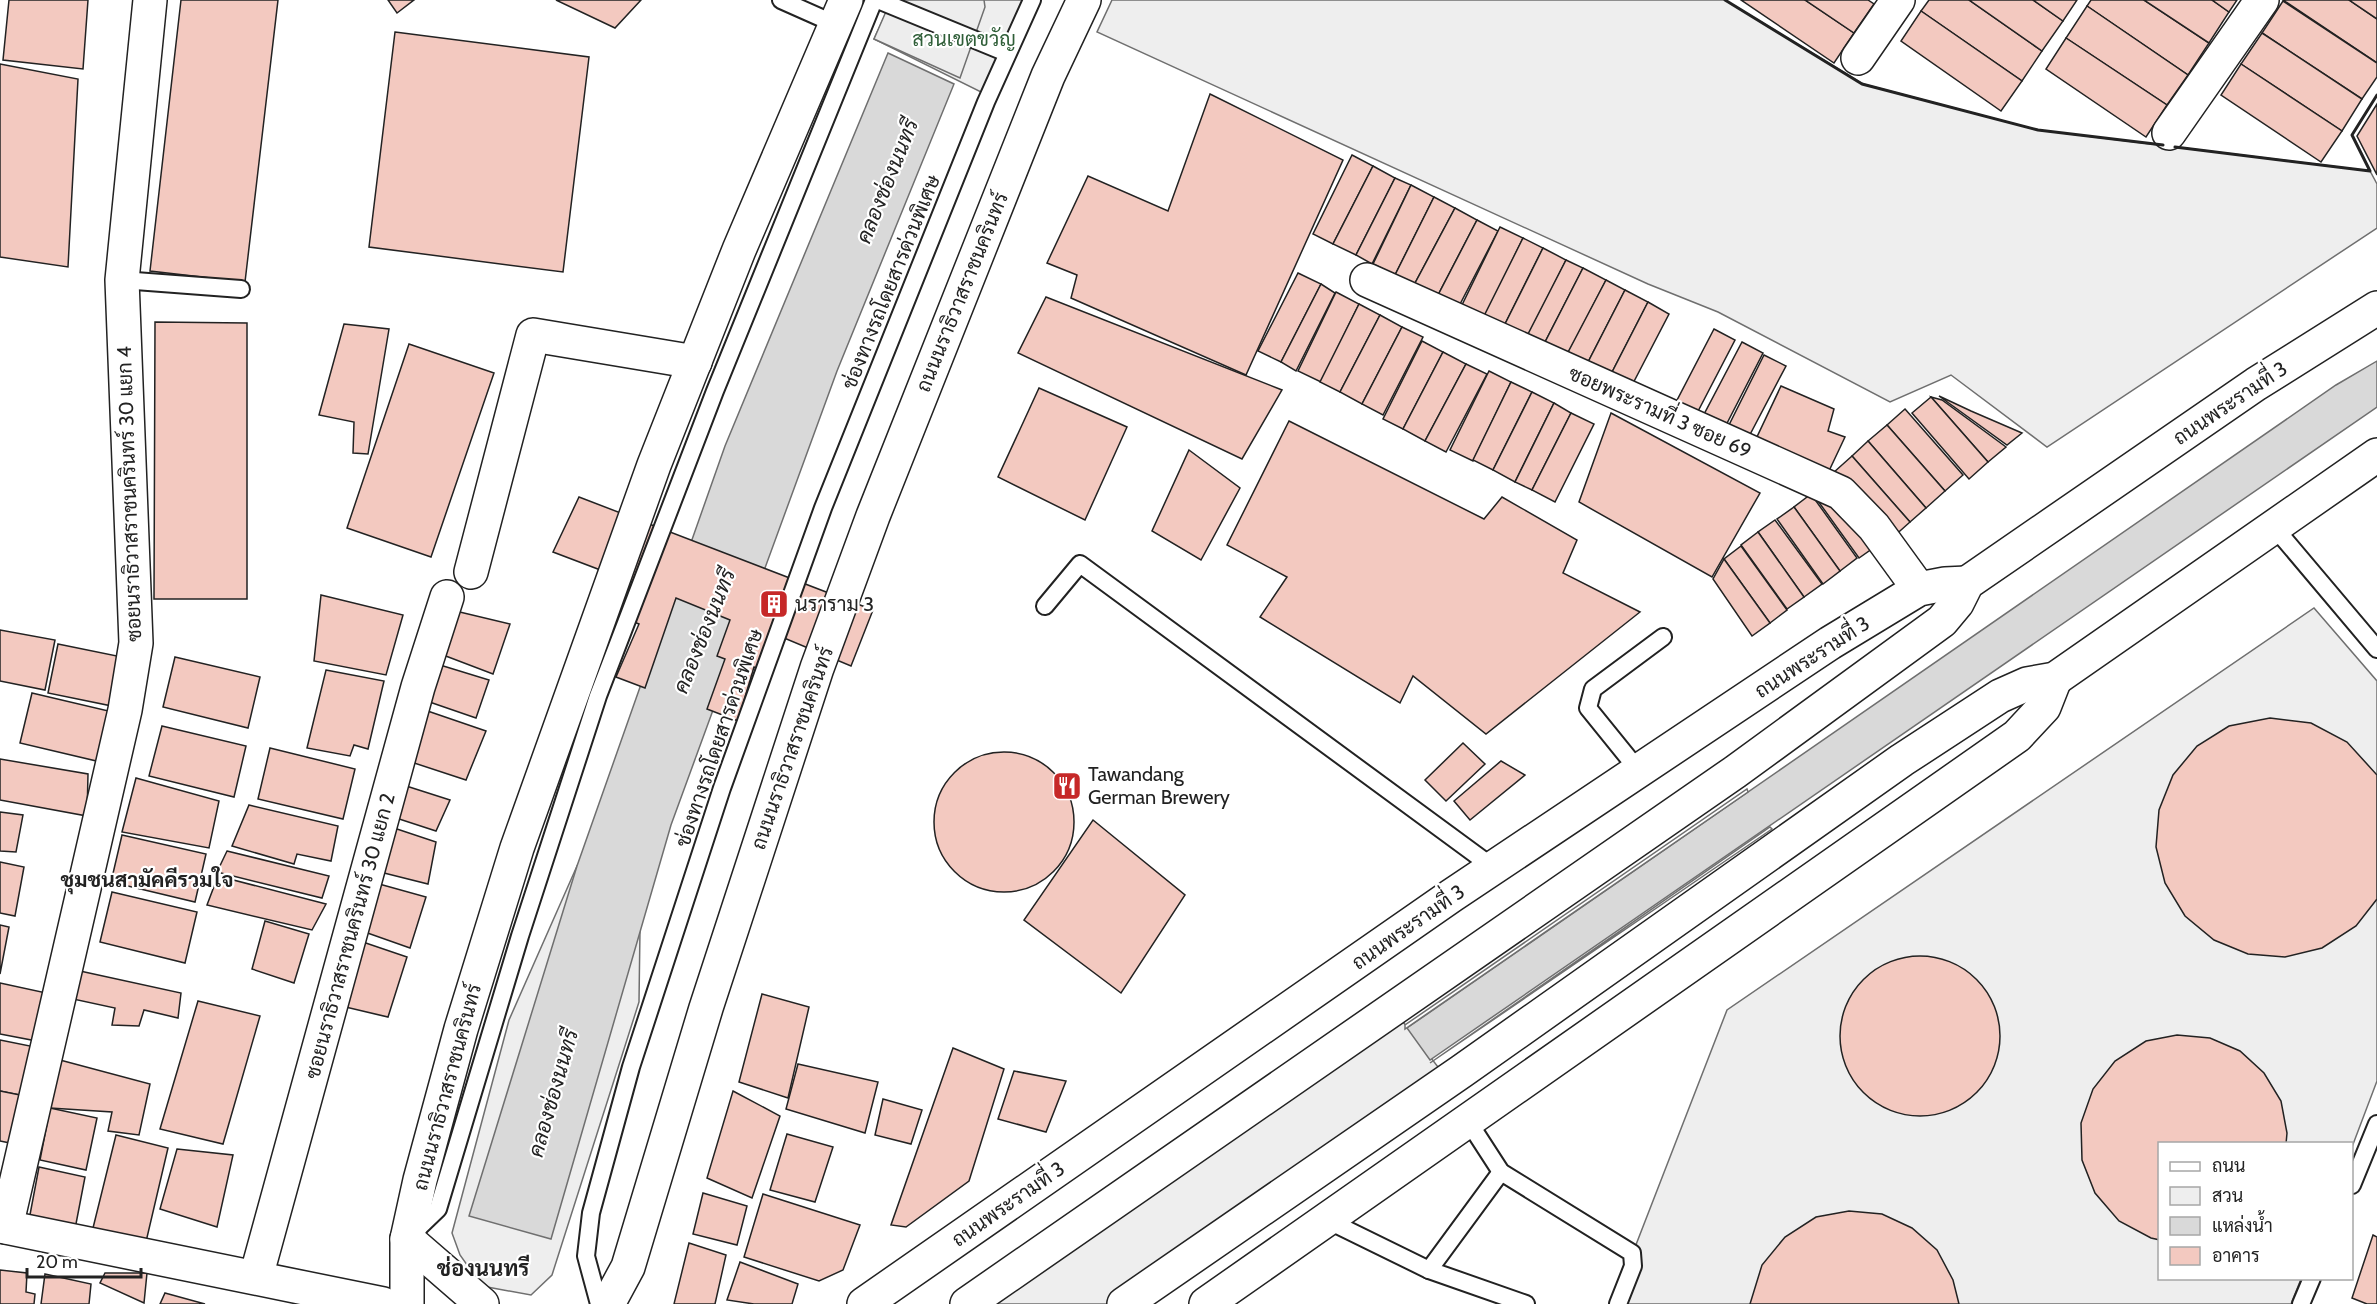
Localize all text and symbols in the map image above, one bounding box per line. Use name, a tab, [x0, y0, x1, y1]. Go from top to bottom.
park label: สวนเขตขวัญ	[912, 27, 1016, 51]
water label: คลองช่องนนทรี	[851, 113, 924, 247]
street label: ช่องทางรถโดยสารด่วนพิเศษ	[836, 171, 945, 393]
street label: ถนนนราธิวาสราชนครินทร์	[909, 188, 1013, 395]
street label: ซอยนราธิวาสราชนครินทร์ 30 แยก 4	[110, 345, 146, 642]
street label: ถนนพระรามที่ 3	[2166, 352, 2291, 450]
street label: ซอยพระรามที่ 3 ซอย 69	[1565, 356, 1757, 463]
water label: คลองช่องนนทรี	[668, 563, 741, 697]
building icon: นราราม 3	[758, 588, 790, 620]
place label: นราราม 3	[795, 592, 874, 616]
street label: ถนนพระรามที่ 3	[1747, 607, 1874, 703]
street label: ช่องทางรถโดยสารด่วนพิเศษ	[669, 625, 768, 850]
street label: ถนนนราธิวาสราชนครินทร์	[744, 643, 838, 853]
place label: Tawandang German Brewery	[1088, 762, 1230, 809]
restaurant icon: Tawandang German Brewery	[1051, 770, 1083, 802]
street label: ซอยนราธิวาสราชนครินทร์ 30 แยก 2	[298, 790, 400, 1082]
district label: ชุมชนสามัคคีรวมใจ	[61, 866, 233, 895]
street label: ถนนพระรามที่ 3	[1344, 875, 1469, 975]
street label: ถนนนราธิวาสราชนครินทร์	[406, 980, 486, 1193]
water label: คลองช่องนนทรี	[523, 1024, 584, 1160]
legend	[2158, 1142, 2353, 1280]
street label: ถนนพระรามที่ 3	[944, 1152, 1069, 1252]
text: ถนน	[2212, 1155, 2245, 1177]
text: สวน	[2212, 1185, 2243, 1207]
text: แหล่งน้ำ	[2212, 1210, 2273, 1237]
scale bar	[27, 1241, 141, 1279]
text: อาคาร	[2212, 1245, 2260, 1267]
text: 20 m	[36, 1251, 78, 1273]
district label: ช่องนนทรี	[437, 1254, 529, 1282]

